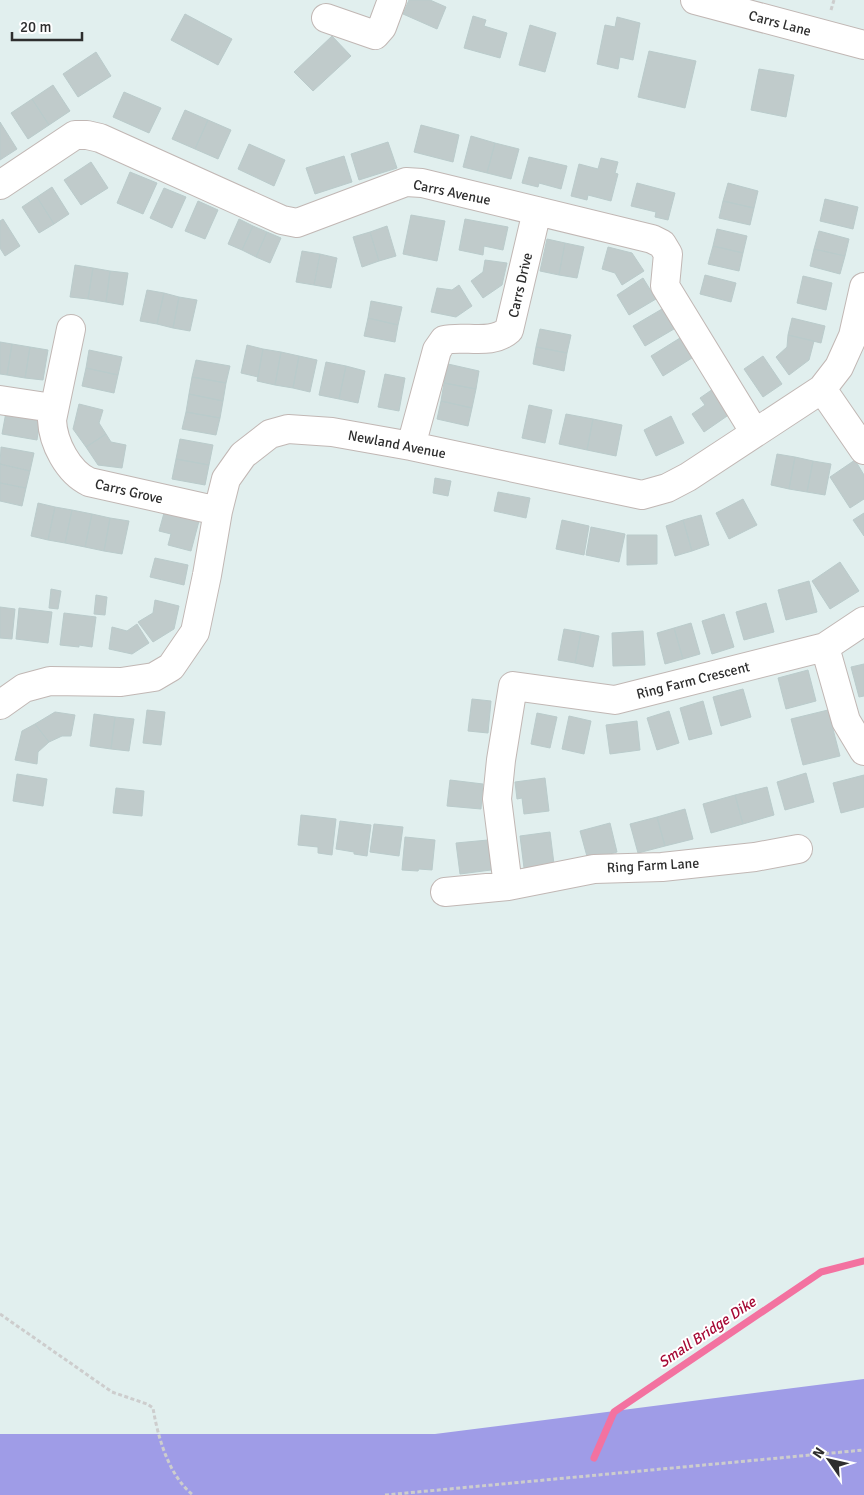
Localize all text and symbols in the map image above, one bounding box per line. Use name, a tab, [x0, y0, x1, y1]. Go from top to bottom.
street label: Carrs Lane	[747, 7, 813, 40]
scale bar	[12, 10, 82, 42]
text: 20 m	[20, 18, 51, 36]
street label: Carrs Avenue	[412, 176, 492, 209]
street label: Carrs Drive	[505, 251, 536, 319]
street label: Newland Avenue	[346, 427, 447, 462]
street label: Carrs Grove	[93, 475, 165, 508]
street label: Ring Farm Crescent	[635, 658, 752, 703]
street label: Ring Farm Lane	[606, 855, 700, 876]
water label: Small Bridge Dike	[655, 1292, 760, 1371]
north arrow	[804, 1435, 854, 1485]
text: N	[809, 1444, 828, 1462]

